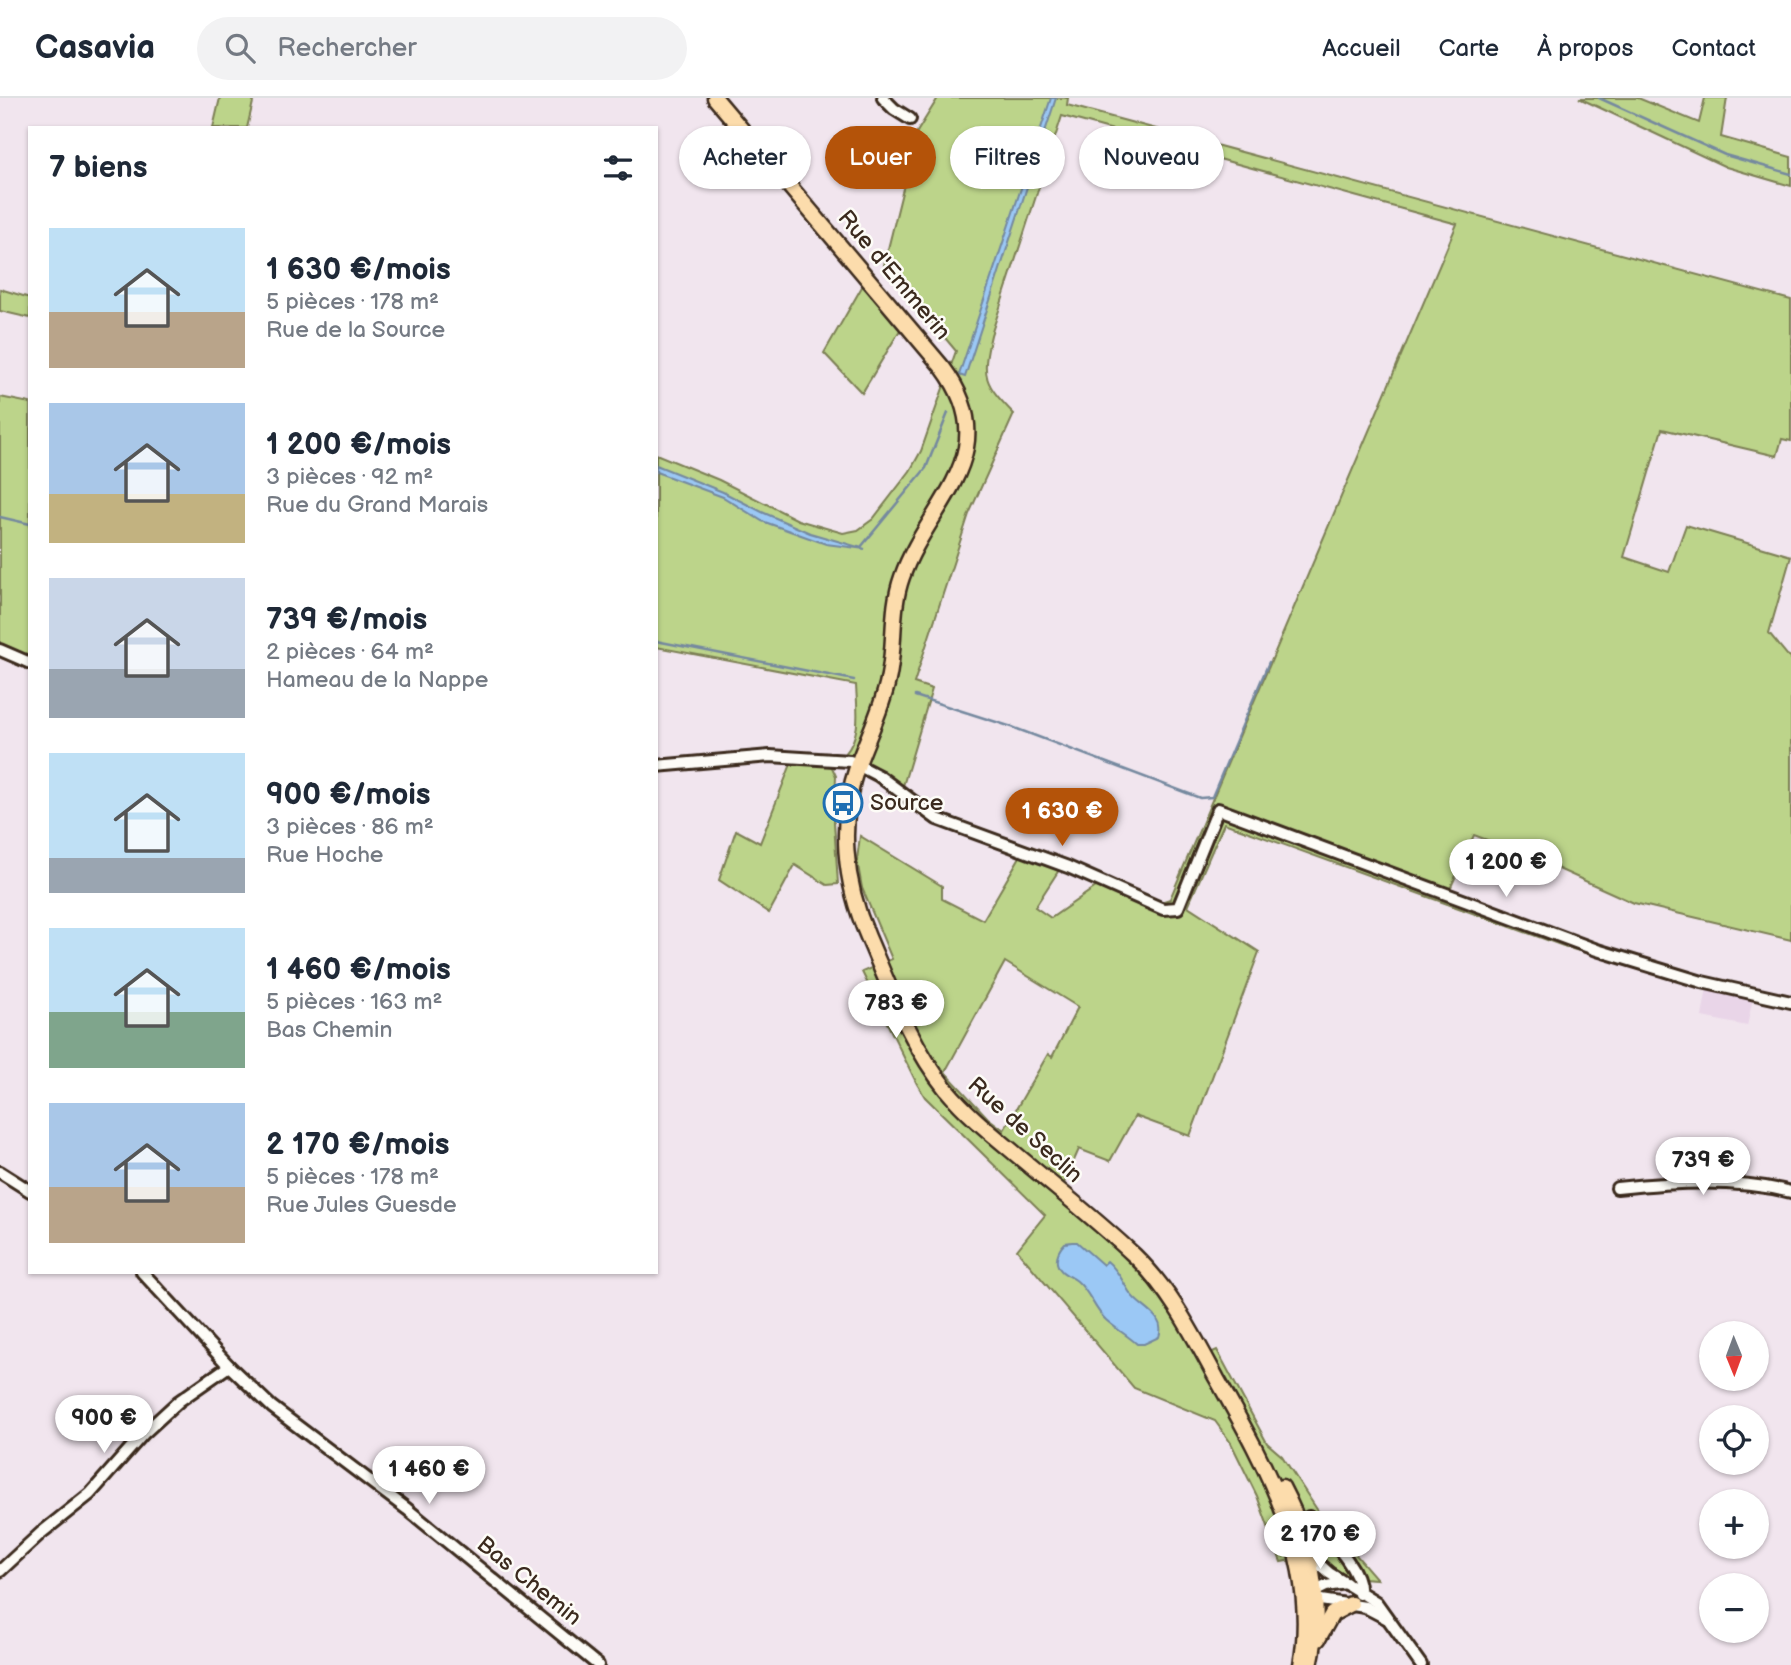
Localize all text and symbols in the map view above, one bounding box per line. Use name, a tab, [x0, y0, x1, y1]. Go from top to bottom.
search box	[197, 17, 687, 80]
text: Casavia	[35, 28, 155, 68]
icon: search	[221, 29, 259, 67]
text: Rechercher	[277, 33, 417, 64]
text: Accueil	[1322, 34, 1401, 63]
text: Carte	[1439, 34, 1499, 63]
text: À propos	[1537, 34, 1633, 63]
text: Contact	[1671, 34, 1756, 63]
chip: Acheter	[679, 126, 811, 189]
chip: Louer	[825, 126, 936, 189]
chip: Filtres	[950, 126, 1065, 189]
chip: Nouveau	[1079, 126, 1224, 189]
icon: filters	[599, 149, 637, 187]
text: 7 biens	[49, 150, 147, 186]
street label: Rue d'Emmerin	[832, 204, 956, 346]
text: 1 630 €/mois	[266, 252, 451, 288]
icon: home	[105, 256, 189, 340]
text: 5 pièces · 178 m²	[266, 288, 439, 316]
text: Rue de la Source	[266, 316, 445, 344]
text: 1 200 €/mois	[266, 427, 451, 463]
icon: home	[105, 431, 189, 515]
text: 3 pièces · 92 m²	[266, 463, 433, 491]
text: Rue du Grand Marais	[266, 491, 488, 519]
text: 739 €/mois	[266, 602, 427, 638]
icon: home	[105, 606, 189, 690]
text: 2 pièces · 64 m²	[266, 638, 434, 666]
text: Hameau de la Nappe	[266, 666, 488, 694]
text: 900 €/mois	[266, 777, 431, 813]
icon: home	[105, 781, 189, 865]
bus stop icon: Source	[822, 782, 864, 824]
pin: 1 630 €	[997, 788, 1127, 848]
place label: Source	[870, 789, 943, 817]
text: 1 630 €	[1021, 797, 1103, 825]
text: 3 pièces · 86 m²	[266, 813, 434, 841]
pin: 1 200 €	[1441, 840, 1571, 899]
text: Rue Hoche	[266, 841, 383, 869]
text: 1 200 €	[1465, 848, 1547, 876]
text: 1 460 €/mois	[266, 952, 451, 988]
icon: home	[105, 956, 189, 1040]
pin: 783 €	[847, 981, 945, 1040]
text: 5 pièces · 163 m²	[266, 988, 442, 1016]
text: 783 €	[864, 989, 928, 1017]
text: Bas Chemin	[266, 1016, 392, 1044]
street label: Rue de Seclin	[962, 1071, 1088, 1189]
text: 2 170 €/mois	[266, 1127, 450, 1163]
icon: home	[105, 1131, 189, 1215]
pin: 739 €	[1654, 1138, 1752, 1197]
text: 739 €	[1671, 1146, 1735, 1174]
text: 5 pièces · 178 m²	[266, 1163, 439, 1191]
text: Rue Jules Guesde	[266, 1191, 457, 1219]
north arrow	[1699, 1321, 1769, 1391]
map controls	[1699, 1321, 1769, 1643]
pin: 900 €	[55, 1396, 153, 1455]
text: 900 €	[71, 1404, 137, 1432]
button: locate	[1699, 1405, 1769, 1475]
pin: 1 460 €	[364, 1446, 494, 1506]
text: 1 460 €	[388, 1455, 470, 1483]
button: +	[1699, 1489, 1769, 1559]
pin: 2 170 €	[1255, 1512, 1385, 1571]
text: 2 170 €	[1280, 1520, 1360, 1548]
street label: Bas Chemin	[471, 1530, 587, 1632]
button: −	[1699, 1573, 1769, 1643]

